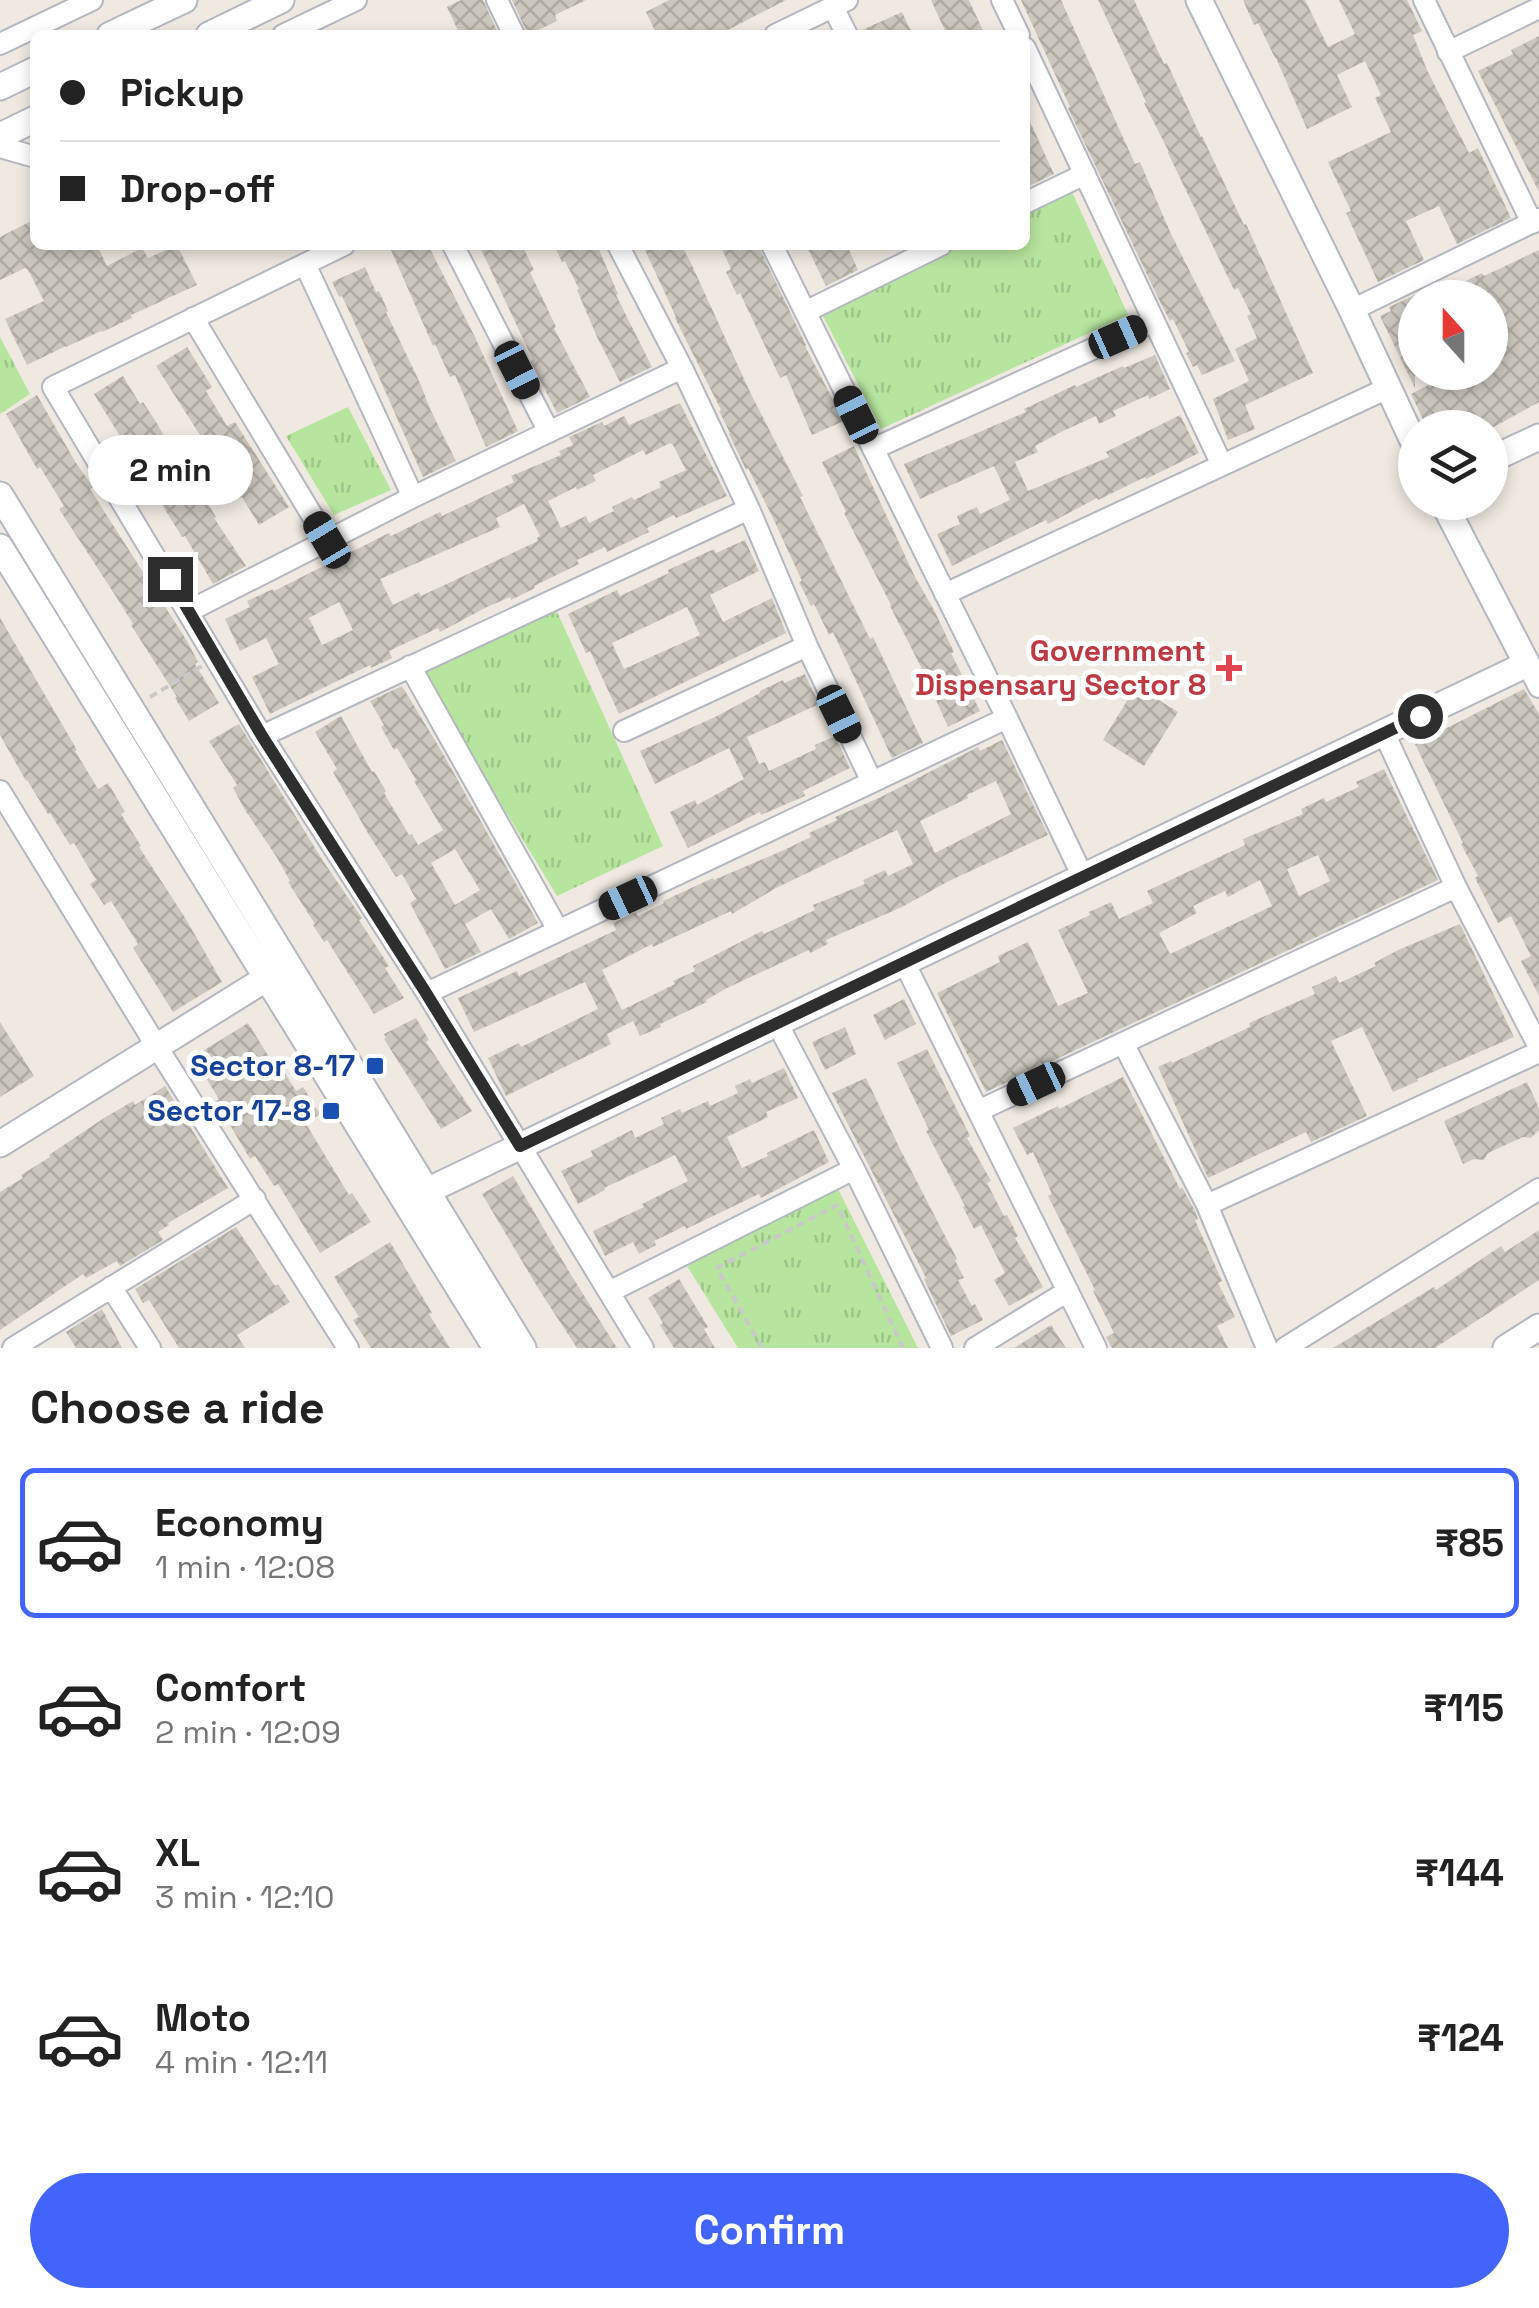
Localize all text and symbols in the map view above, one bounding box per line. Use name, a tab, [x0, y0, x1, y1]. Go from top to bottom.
text: Pickup	[120, 69, 244, 117]
text: Drop-off	[120, 165, 275, 213]
north arrow	[1398, 280, 1508, 390]
map controls	[1398, 280, 1508, 520]
car	[1084, 311, 1152, 363]
car	[490, 336, 544, 404]
car	[829, 381, 883, 449]
button: layers	[1398, 410, 1508, 520]
callout: 2 min	[88, 434, 252, 504]
text: 2 min	[129, 450, 212, 490]
car	[299, 507, 355, 573]
route end	[148, 557, 193, 602]
place label: Government Dispensary Sector 8	[915, 631, 1206, 704]
marker: Government Dispensary Sector 8	[1216, 655, 1242, 681]
car	[812, 680, 866, 748]
route start	[1398, 694, 1443, 739]
car	[594, 872, 662, 924]
place label: Sector 8-17	[190, 1046, 355, 1085]
marker: Sector 8-17	[364, 1055, 386, 1077]
car	[1002, 1058, 1070, 1110]
place label: Sector 17-8	[148, 1091, 311, 1130]
marker: Sector 17-8	[320, 1100, 342, 1122]
text: Choose a ride	[30, 1379, 325, 1436]
icon: car	[35, 1498, 125, 1588]
text: Economy	[155, 1499, 324, 1547]
text: ₹85	[1435, 1519, 1504, 1567]
text: 1 min · 12:08	[155, 1547, 335, 1587]
icon: car	[35, 1663, 125, 1753]
text: Comfort	[155, 1664, 306, 1712]
text: ₹115	[1423, 1684, 1504, 1732]
text: 2 min · 12:09	[155, 1712, 341, 1752]
icon: car	[35, 1828, 125, 1918]
text: XL	[155, 1829, 200, 1877]
text: ₹144	[1415, 1849, 1504, 1897]
text: 3 min · 12:10	[155, 1877, 335, 1917]
icon: car	[35, 1993, 125, 2083]
text: Moto	[155, 1994, 251, 2042]
text: ₹124	[1417, 2014, 1504, 2062]
text: 4 min · 12:11	[155, 2042, 328, 2082]
button: Confirm	[30, 2173, 1509, 2288]

